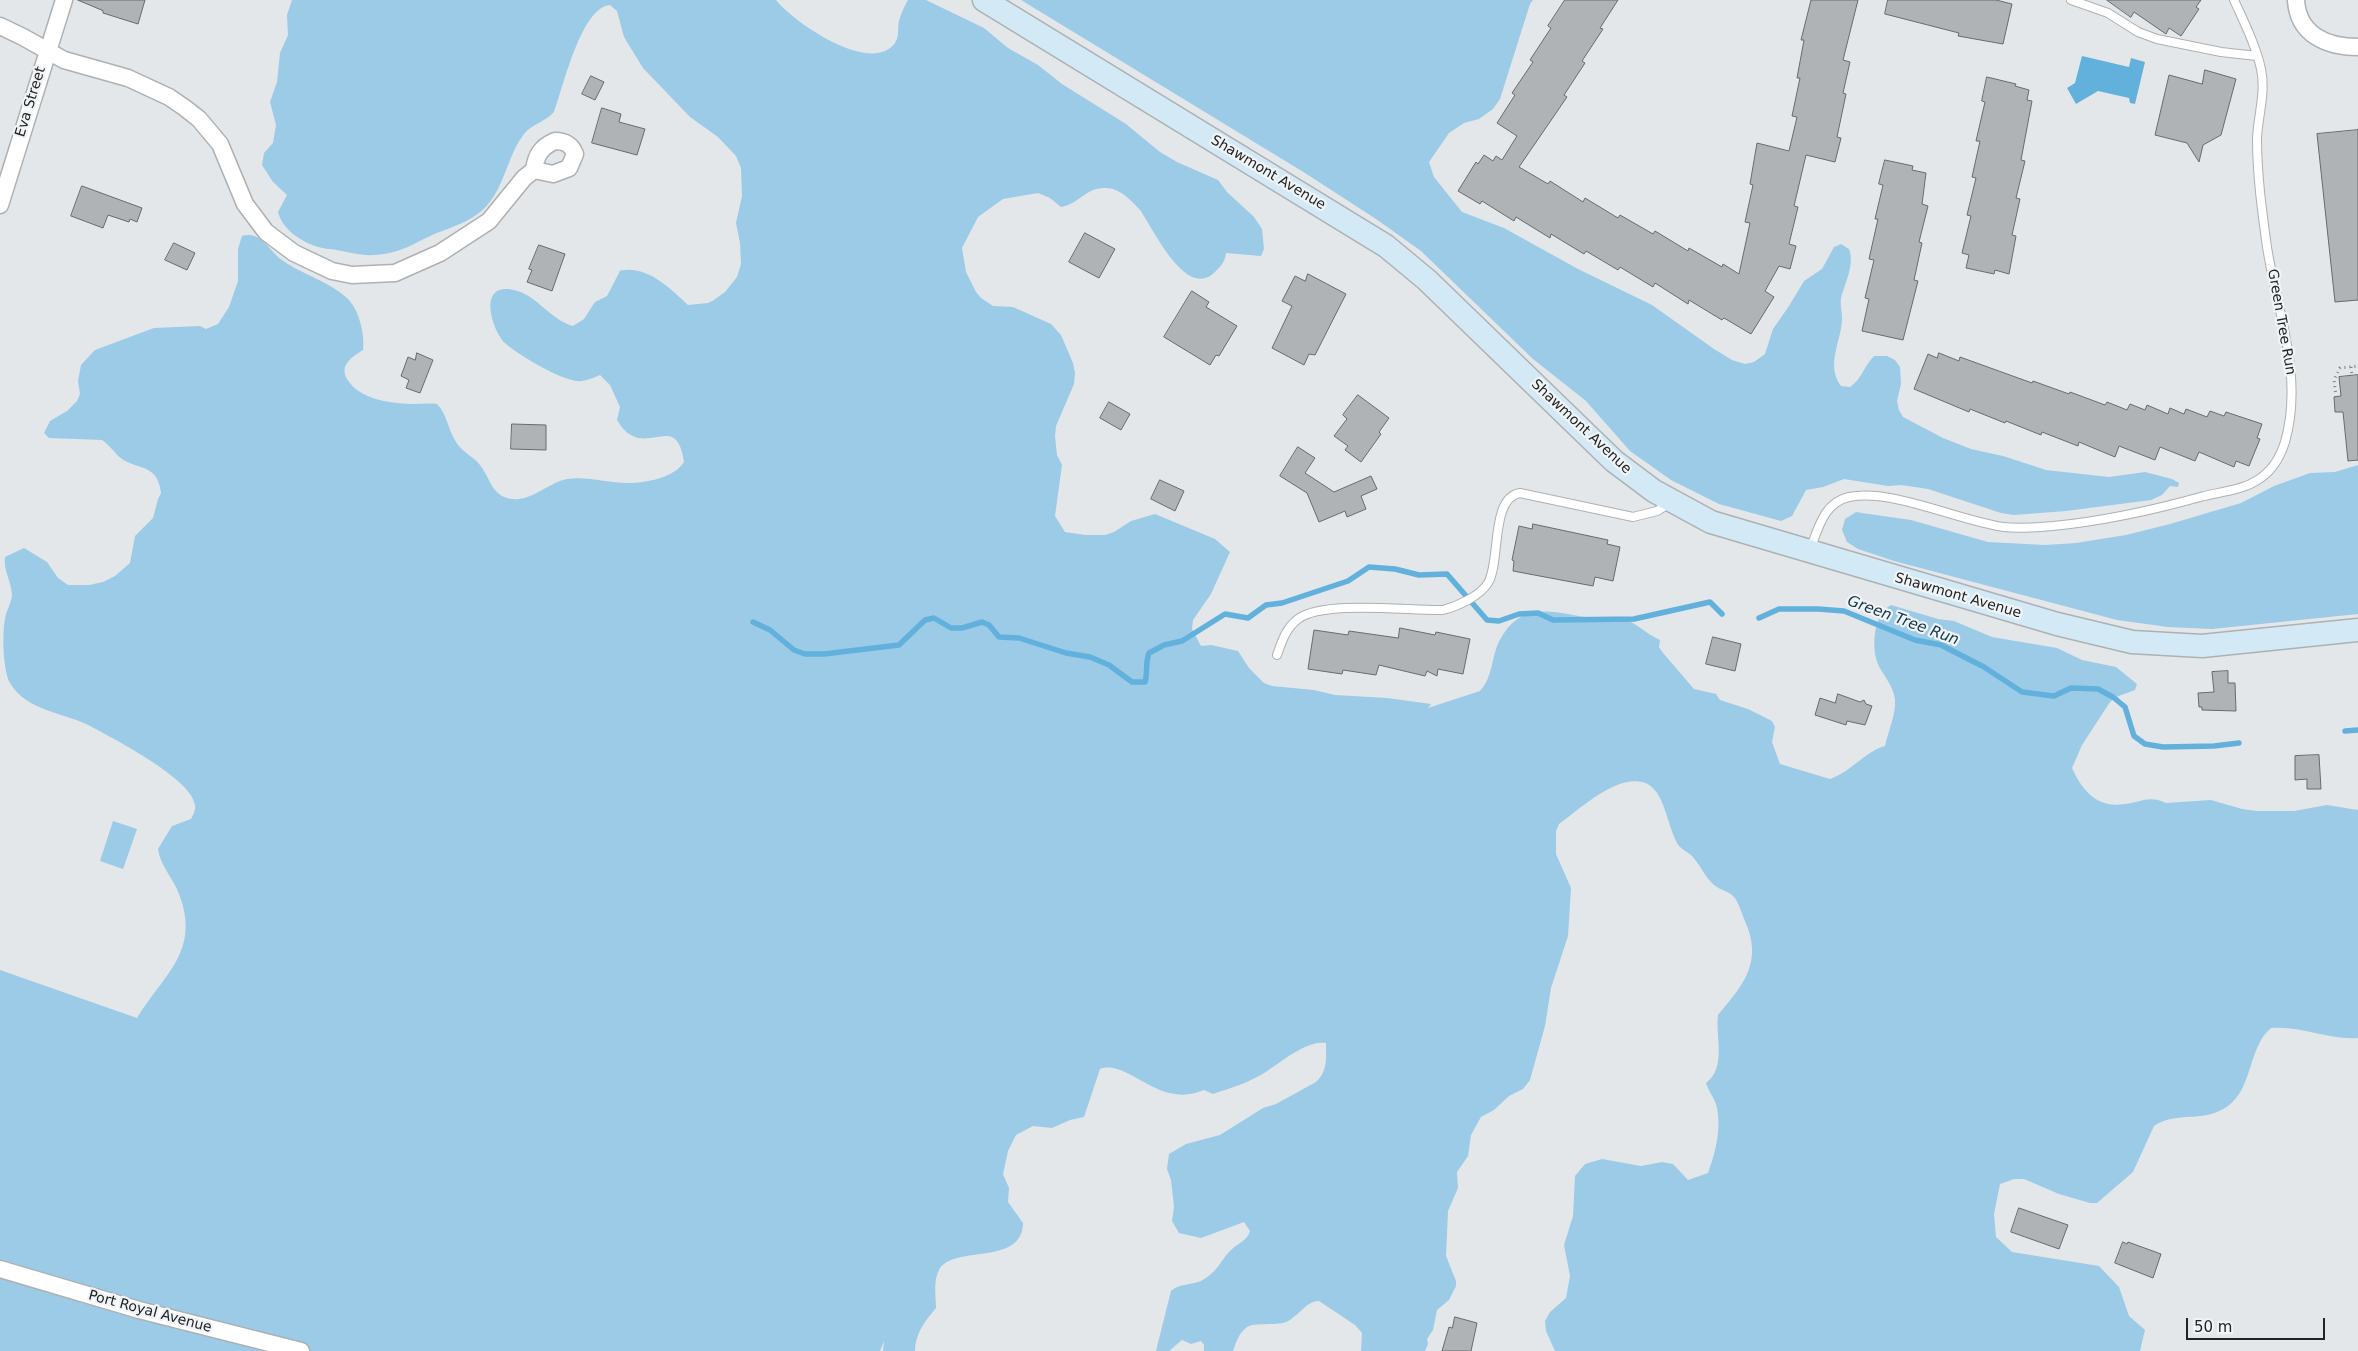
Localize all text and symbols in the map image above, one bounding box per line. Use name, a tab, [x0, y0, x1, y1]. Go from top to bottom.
street label: Eva Street	[12, 65, 50, 139]
street label: Shawmont Avenue	[1208, 132, 1328, 214]
street label: Green Tree Run	[2263, 268, 2299, 376]
street label: Shawmont Avenue	[1527, 376, 1635, 478]
street label: Shawmont Avenue	[1893, 570, 2023, 622]
water label: Green Tree Run	[1845, 592, 1961, 650]
street label: Port Royal Avenue	[86, 1287, 214, 1337]
scale bar	[2188, 1308, 2327, 1340]
text: 50 m	[2194, 1318, 2232, 1336]

